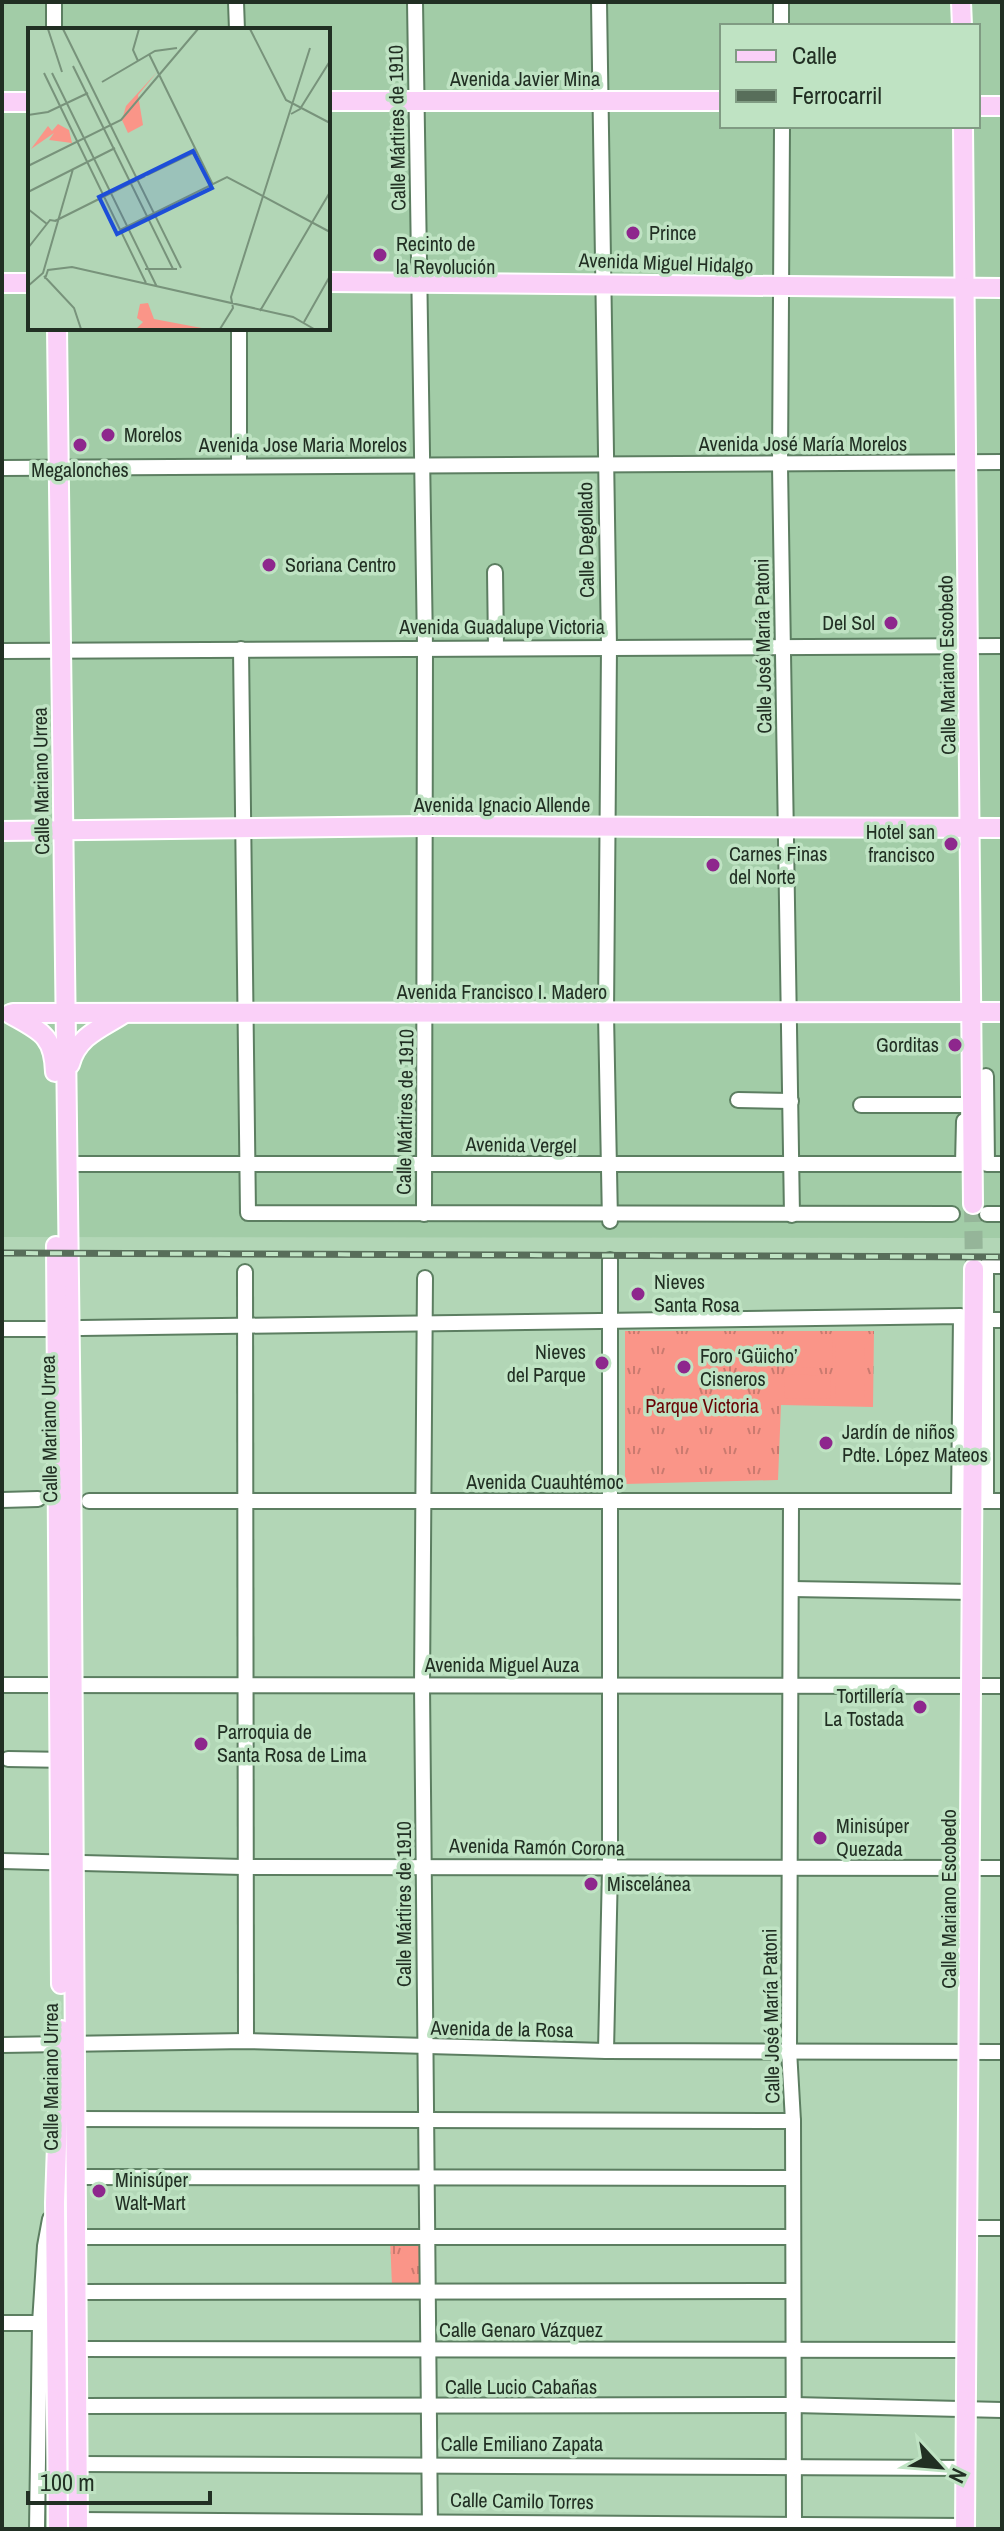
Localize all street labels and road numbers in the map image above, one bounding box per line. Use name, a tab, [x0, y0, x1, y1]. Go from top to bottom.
street label: Calle Mártires de 1910	[382, 45, 411, 211]
street label: Avenida Javier Mina	[449, 65, 600, 92]
street label: Avenida Miguel Hidalgo	[577, 246, 754, 279]
street label: Avenida José María Morelos	[698, 430, 907, 457]
street label: Avenida Jose Maria Morelos	[198, 431, 407, 458]
street label: Calle Degollado	[571, 482, 600, 598]
street label: Calle José María Patoni	[747, 558, 778, 734]
street label: Calle Mariano Escobedo	[931, 575, 962, 755]
street label: Avenida Guadalupe Victoria	[398, 613, 605, 640]
street label: Calle Mariano Urrea	[26, 707, 55, 855]
street label: Avenida Ignacio Allende	[413, 791, 590, 818]
street label: Avenida Francisco I. Madero	[396, 978, 607, 1005]
street label: Calle Mártires de 1910	[390, 1029, 419, 1195]
street label: Avenida Vergel	[464, 1130, 577, 1159]
street label: Calle Mariano Urrea	[34, 1355, 63, 1503]
street label: Avenida Cuauhtémoc	[465, 1468, 624, 1495]
street label: Avenida Miguel Auza	[424, 1651, 579, 1678]
street label: Calle Mariano Escobedo	[935, 1809, 962, 1989]
street label: Calle Mártires de 1910	[390, 1821, 417, 1987]
street label: Avenida Ramón Corona	[448, 1831, 625, 1862]
street label: Calle José María Patoni	[755, 1928, 786, 2104]
street label: Calle Mariano Urrea	[37, 2003, 64, 2151]
street label: Avenida de la Rosa	[429, 2014, 574, 2043]
street label: Calle Genaro Vázquez	[439, 2316, 603, 2343]
street label: Calle Lucio Cabañas	[445, 2373, 597, 2400]
street label: Calle Emiliano Zapata	[441, 2430, 603, 2457]
street label: Calle Camilo Torres	[450, 2486, 594, 2515]

